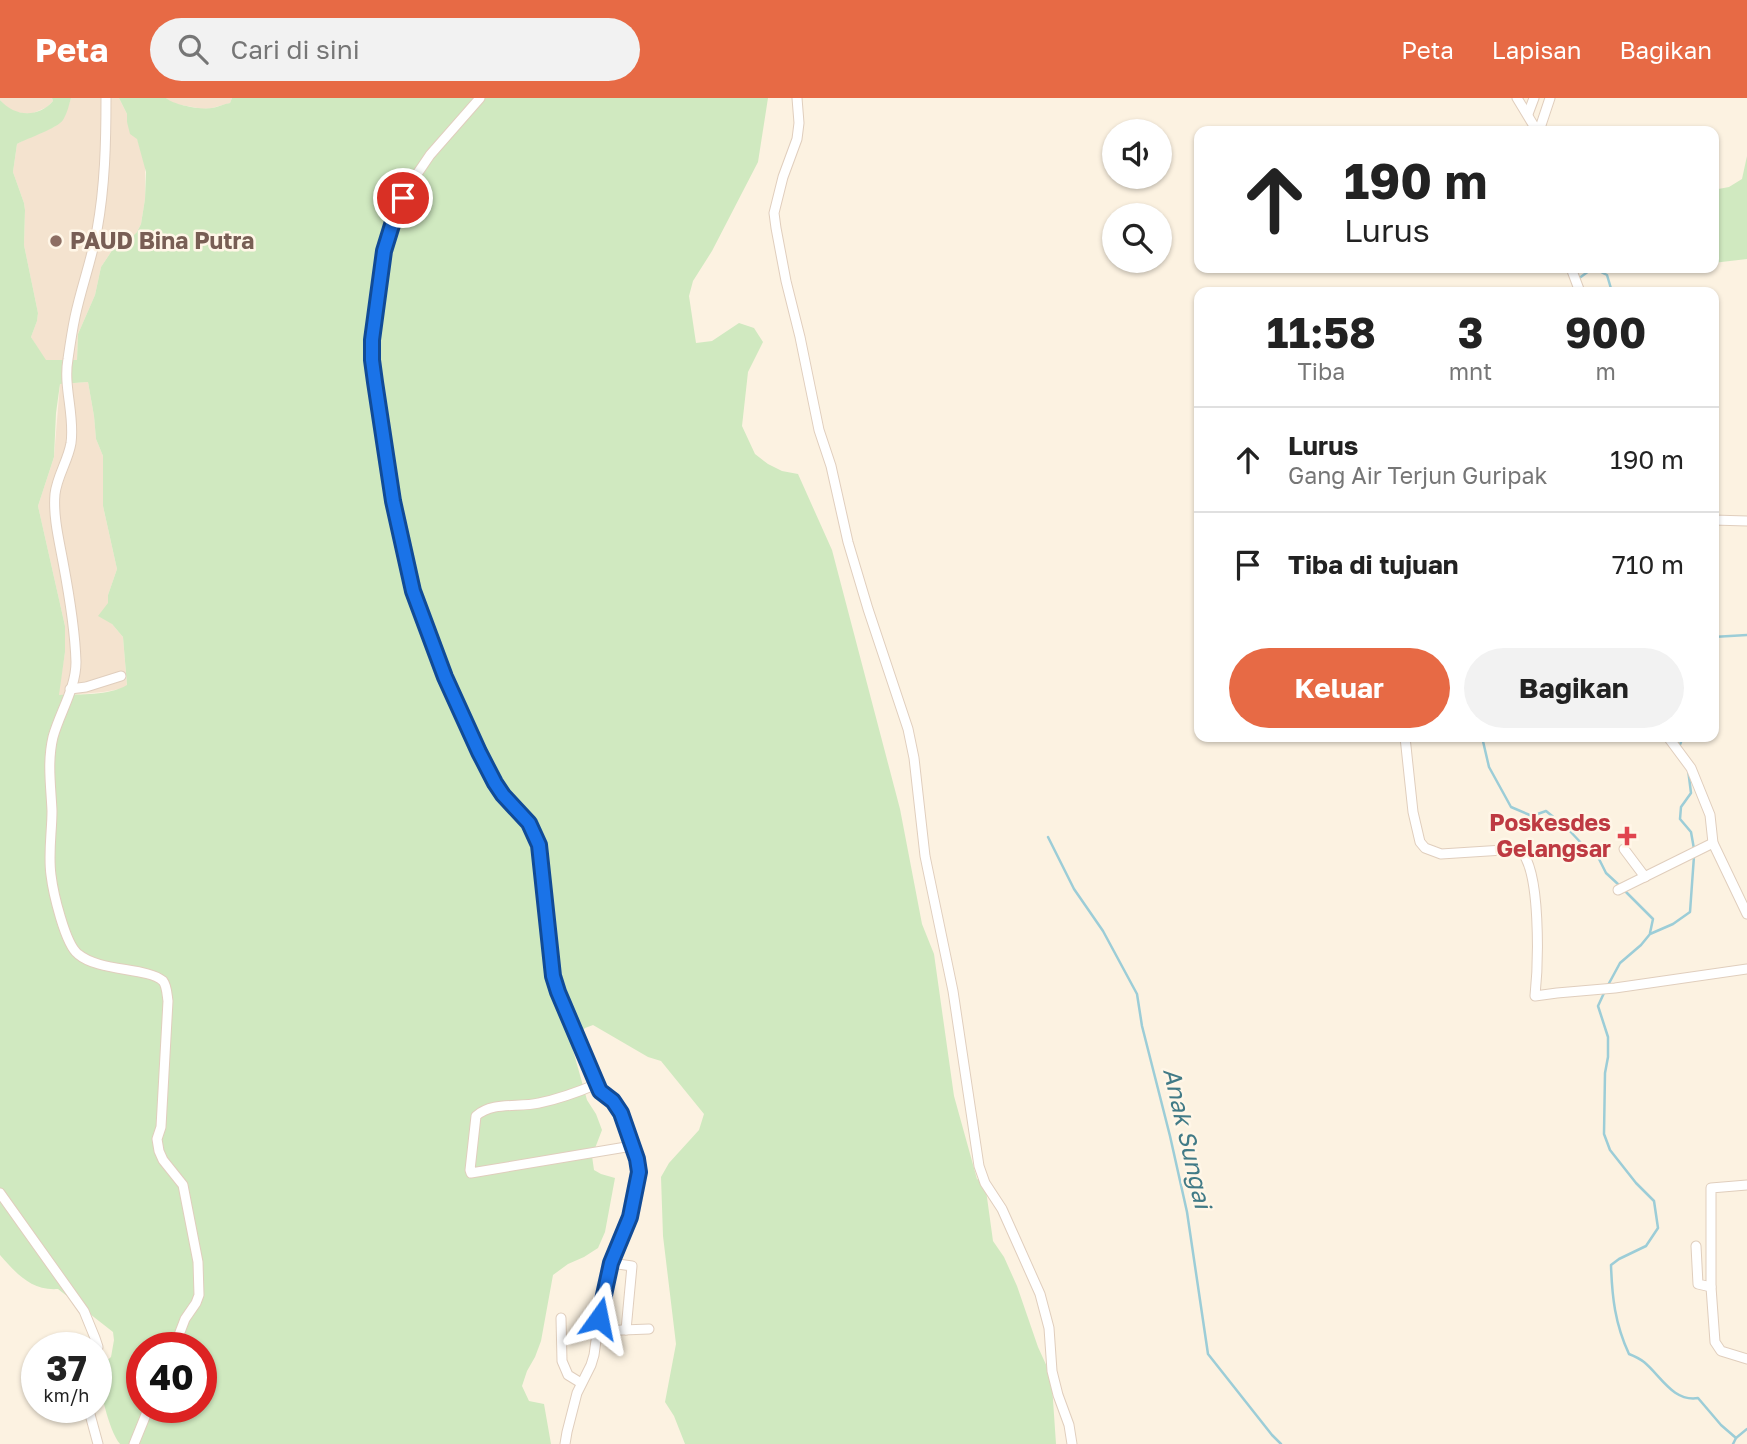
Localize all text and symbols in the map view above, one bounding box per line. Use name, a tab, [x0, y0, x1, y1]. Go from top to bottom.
search box	[150, 18, 640, 81]
text: Peta	[35, 30, 108, 69]
icon: search	[174, 30, 212, 68]
text: Cari di sini	[230, 34, 360, 65]
text: Peta	[1401, 35, 1454, 64]
text: Lapisan	[1492, 35, 1582, 64]
text: Bagikan	[1620, 35, 1712, 64]
map controls	[1102, 119, 1172, 273]
button: sound	[1102, 119, 1172, 189]
text: 190 m	[1344, 151, 1487, 210]
icon: ahead	[1229, 154, 1320, 245]
pin	[373, 168, 433, 228]
icon: arrive	[384, 179, 422, 217]
button: search	[1102, 203, 1172, 273]
text: Lurus	[1344, 211, 1430, 249]
place label: PAUD Bina Putra	[70, 226, 254, 254]
marker: PAUD Bina Putra	[48, 233, 64, 249]
text: 11:58	[1267, 307, 1376, 357]
text: 3	[1458, 307, 1483, 357]
text: 900	[1565, 307, 1646, 357]
text: Tiba	[1298, 357, 1345, 385]
text: mnt	[1449, 357, 1492, 385]
text: m	[1595, 357, 1616, 385]
text: Lurus	[1288, 430, 1358, 461]
icon: ahead	[1229, 441, 1267, 479]
text: 190 m	[1610, 444, 1684, 475]
text: Gang Air Terjun Guripak	[1288, 461, 1547, 489]
icon: arrive	[1229, 546, 1267, 584]
text: Tiba di tujuan	[1288, 549, 1458, 580]
text: 710 m	[1612, 549, 1684, 580]
button: Keluar	[1229, 648, 1450, 728]
button: Bagikan	[1464, 648, 1684, 728]
place label: Poskesdes Gelangsar	[1489, 808, 1611, 862]
marker: Poskesdes Gelangsar	[1617, 826, 1637, 846]
water label: Anak Sungai	[1157, 1065, 1219, 1213]
position arrow	[562, 1281, 636, 1355]
speed limit sign: 40	[126, 1332, 217, 1423]
text: 37	[46, 1347, 87, 1389]
text: km/h	[44, 1384, 89, 1406]

